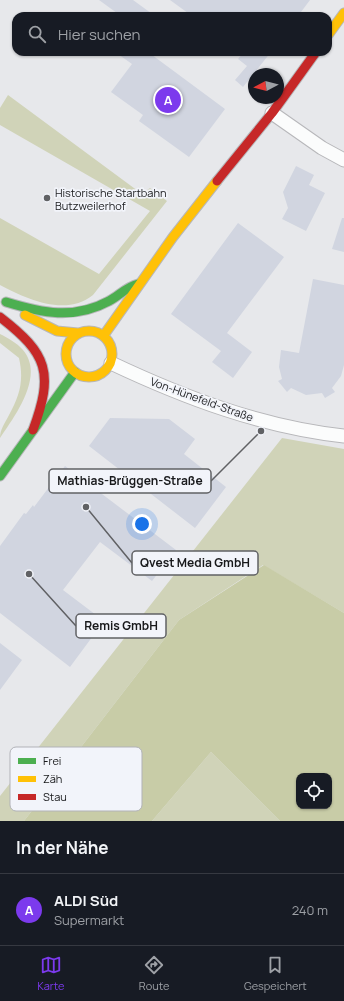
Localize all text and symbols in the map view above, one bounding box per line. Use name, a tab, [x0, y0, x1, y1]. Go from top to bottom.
search box	[12, 12, 332, 56]
icon: search	[26, 23, 48, 45]
text: Hier suchen	[58, 24, 140, 45]
north arrow	[248, 68, 284, 104]
pin: A	[155, 85, 181, 115]
place label: Historische Startbahn Butzweilerhof	[55, 185, 167, 213]
marker: Historische Startbahn Butzweilerhof	[42, 193, 52, 203]
street label: Von-Hünefeld-Straße	[148, 373, 256, 425]
callout: Mathias-Brüggen-Straße	[49, 469, 211, 493]
text: Mathias-Brüggen-Straße	[57, 472, 203, 489]
your location	[132, 514, 152, 534]
callout: Qvest Media GmbH	[132, 551, 258, 575]
text: Qvest Media GmbH	[140, 554, 250, 571]
callout: Remis GmbH	[76, 614, 166, 638]
text: Remis GmbH	[84, 617, 158, 634]
legend	[10, 747, 142, 811]
text: Frei	[43, 753, 61, 768]
text: Zäh	[43, 771, 62, 786]
map controls	[296, 773, 332, 809]
button: locate	[296, 773, 332, 809]
text: Stau	[43, 789, 67, 804]
text: In der Nähe	[16, 836, 109, 859]
text: ALDI Süd	[54, 890, 118, 911]
text: A	[25, 901, 33, 919]
text: 240 m	[292, 901, 328, 919]
text: Supermarkt	[54, 911, 124, 929]
tab: Karte	[37, 954, 64, 993]
tab: Route	[139, 954, 169, 993]
tab: Gespeichert	[244, 954, 307, 993]

